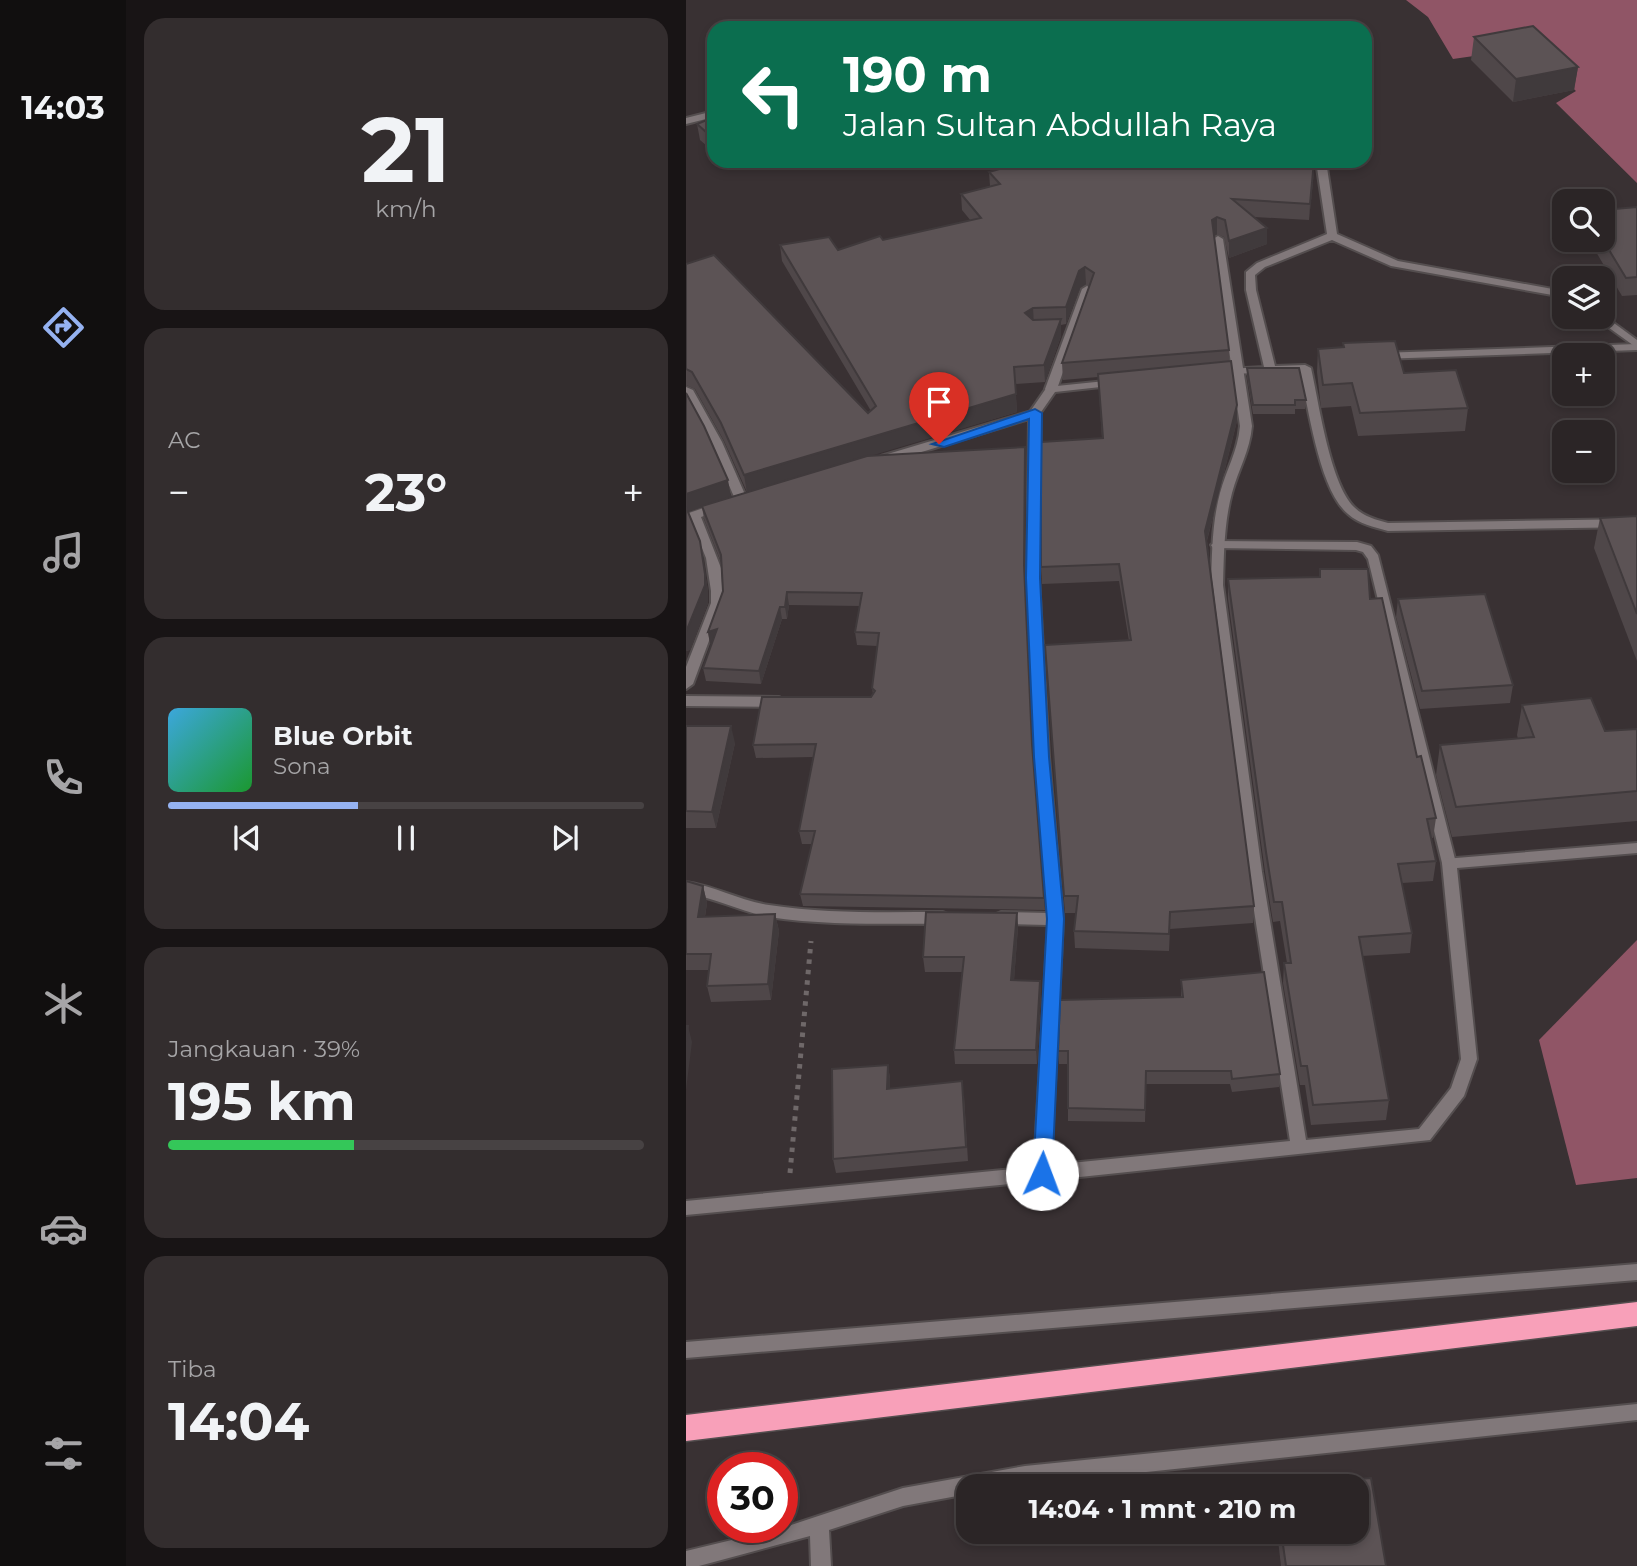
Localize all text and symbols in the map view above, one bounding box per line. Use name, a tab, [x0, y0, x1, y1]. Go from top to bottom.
text: 190 m	[843, 45, 992, 104]
icon: left	[728, 49, 819, 140]
text: 14:03	[21, 88, 105, 127]
text: 21	[361, 94, 451, 205]
text: Jalan Sultan Abdullah Raya	[843, 105, 1277, 144]
map controls	[1552, 189, 1615, 483]
button: search	[1552, 189, 1615, 252]
text: km/h	[375, 195, 437, 223]
button: layers	[1552, 266, 1615, 329]
icon: directions	[39, 303, 88, 352]
button: +	[1552, 343, 1615, 406]
pin	[909, 372, 969, 444]
icon: arrive	[920, 383, 958, 421]
button: −	[1552, 420, 1615, 483]
text: AC	[168, 426, 201, 454]
text: 23°	[365, 461, 447, 524]
text: −	[168, 469, 190, 516]
text: +	[622, 469, 644, 516]
icon: music	[39, 528, 88, 577]
text: Blue Orbit	[273, 720, 412, 752]
text: Sona	[273, 752, 331, 780]
icon: phone	[39, 753, 88, 802]
icon: previous	[228, 819, 266, 857]
icon: pause	[387, 819, 425, 857]
icon: next	[546, 819, 584, 857]
icon: climate	[39, 979, 88, 1028]
text: Jangkauan · 39%	[168, 1035, 360, 1063]
text: 195 km	[168, 1070, 356, 1133]
position arrow	[1005, 1137, 1079, 1211]
icon: car	[39, 1204, 88, 1253]
text: Tiba	[168, 1355, 216, 1383]
text: 14:04	[168, 1390, 309, 1453]
icon: filters	[39, 1429, 88, 1478]
speed limit sign: 30	[707, 1452, 798, 1543]
text: 14:04 · 1 mnt · 210 m	[1029, 1493, 1296, 1525]

